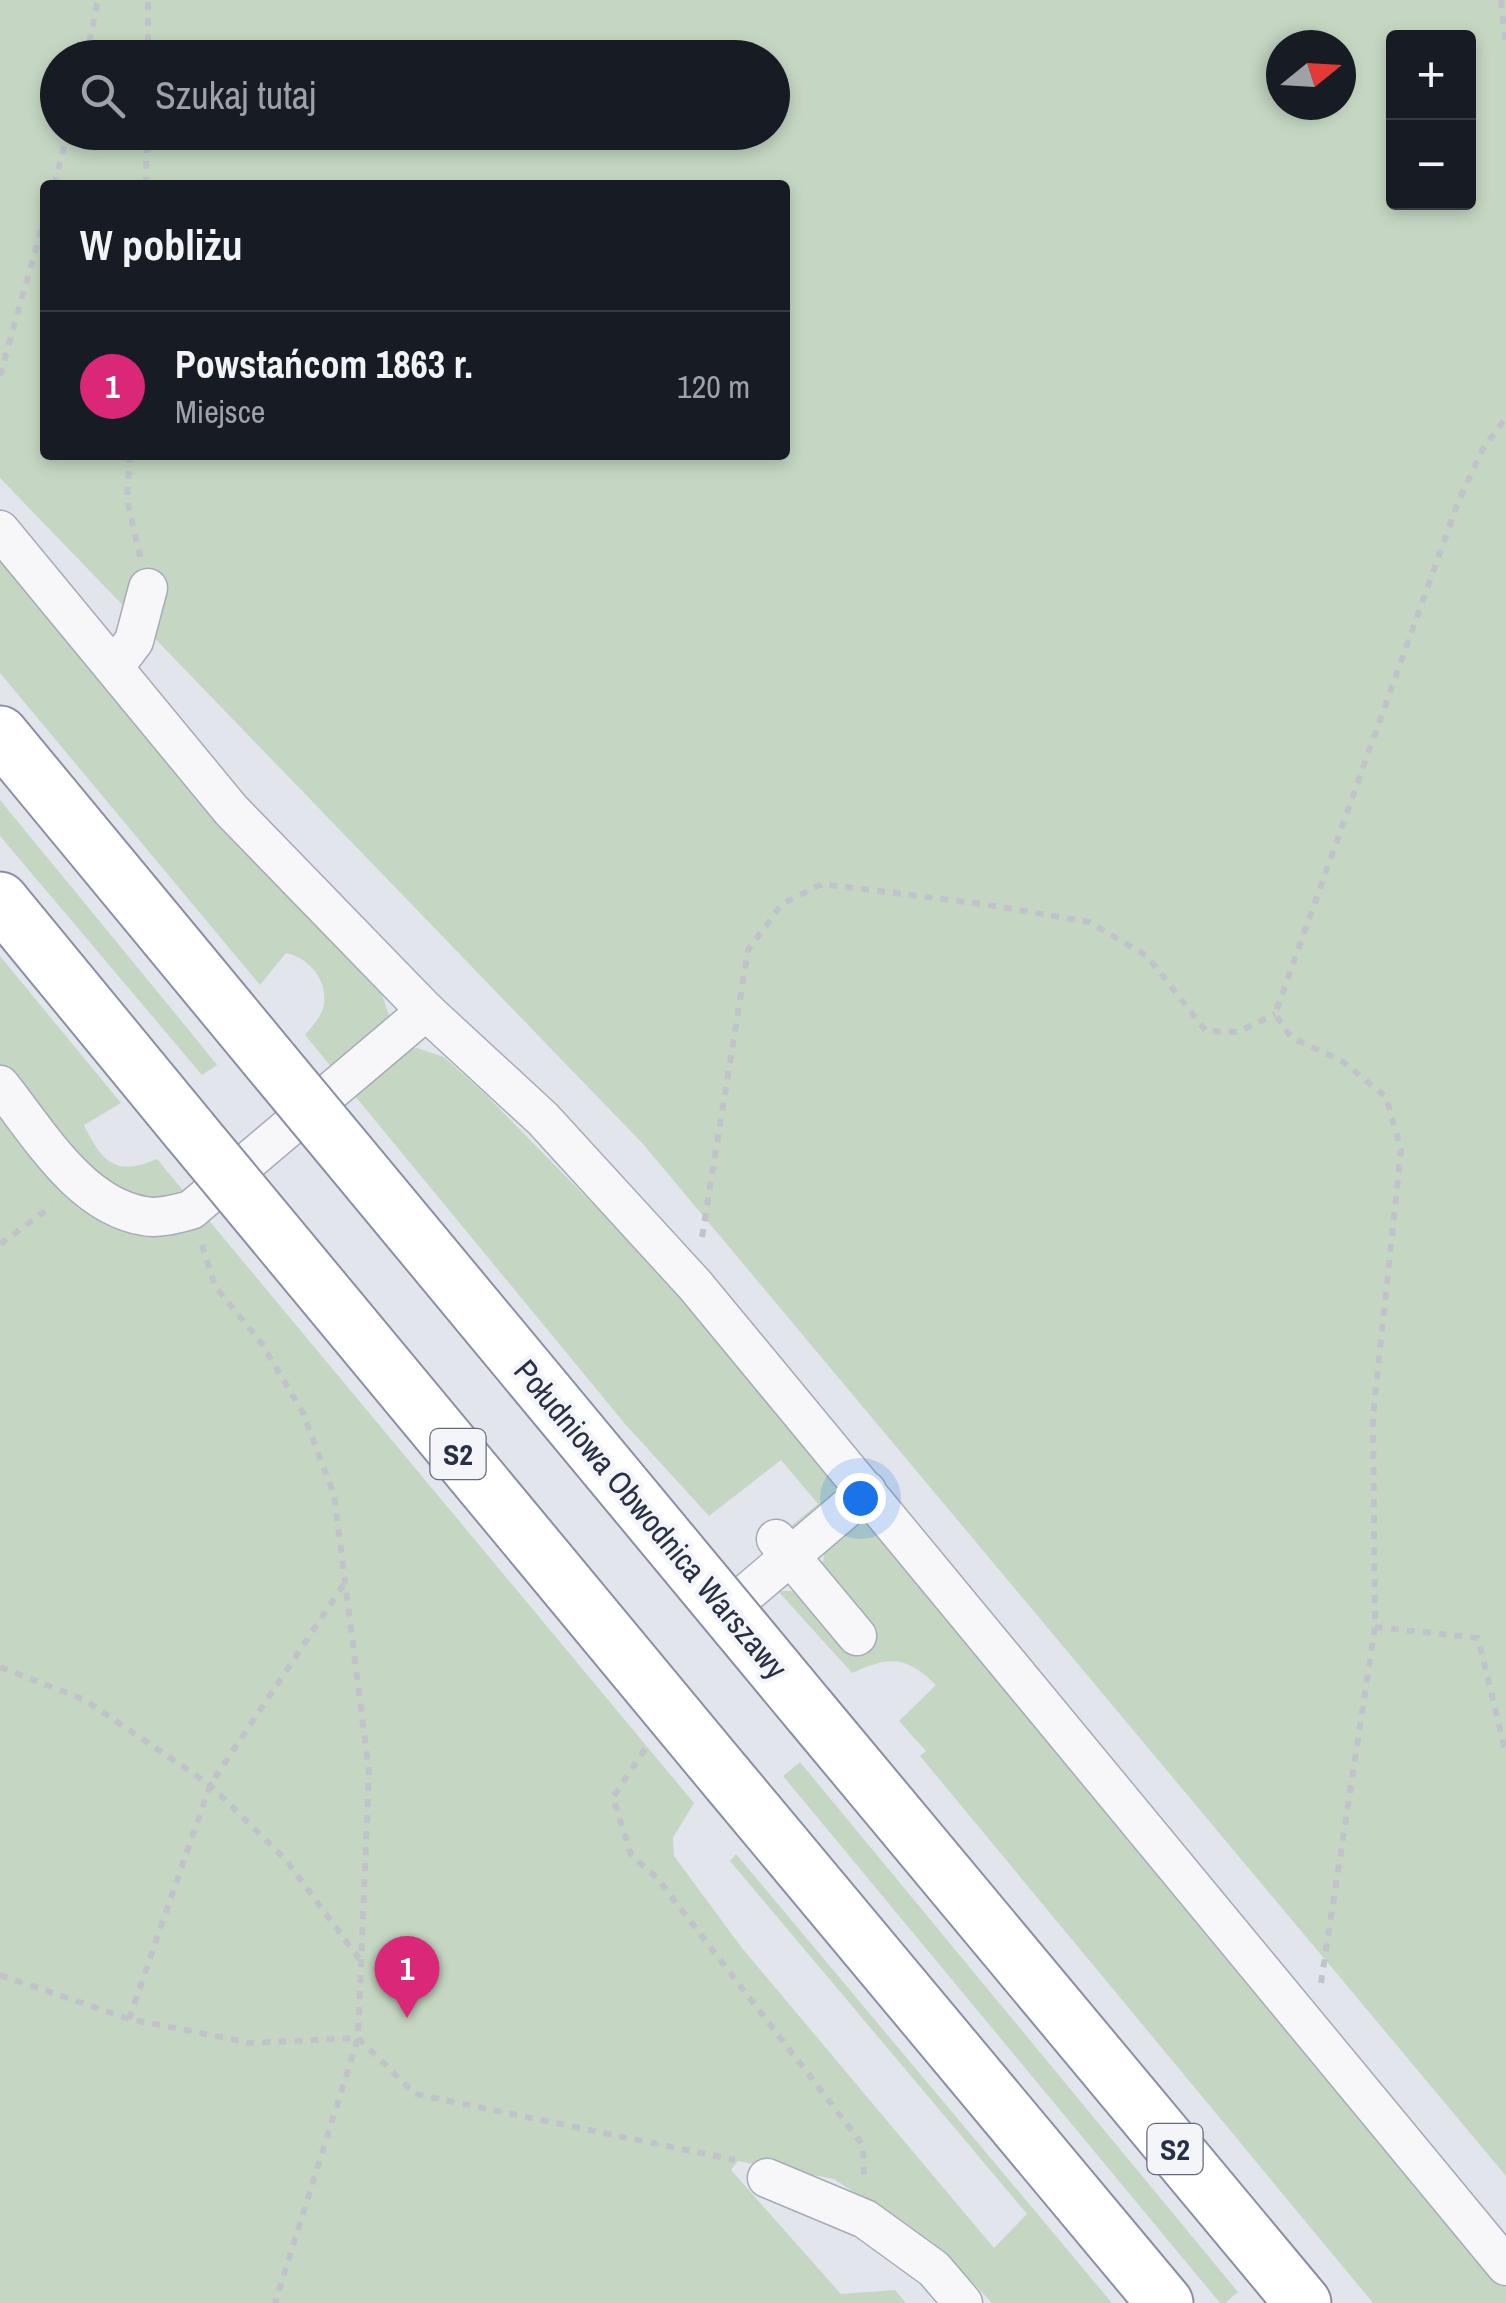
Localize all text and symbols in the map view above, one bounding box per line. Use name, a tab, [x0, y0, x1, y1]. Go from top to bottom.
north arrow	[1266, 30, 1356, 120]
map controls	[1386, 30, 1476, 210]
button: +	[1386, 30, 1476, 120]
search box	[40, 40, 790, 150]
icon: search	[75, 68, 130, 123]
text: Szukaj tutaj	[155, 70, 316, 121]
button: −	[1386, 120, 1476, 210]
text: W pobliżu	[80, 217, 243, 273]
text: Powstańcom 1863 r.	[175, 339, 473, 390]
text: 1	[105, 365, 120, 408]
text: 120 m	[677, 365, 750, 408]
text: Miejsce	[175, 390, 265, 433]
street label: Południowa Obwodnica Warszawy	[505, 1350, 797, 1688]
road number: S2	[430, 1429, 486, 1479]
your location	[835, 1473, 886, 1524]
pin: 1	[374, 1936, 440, 2018]
road number: S2	[1148, 2124, 1202, 2174]

